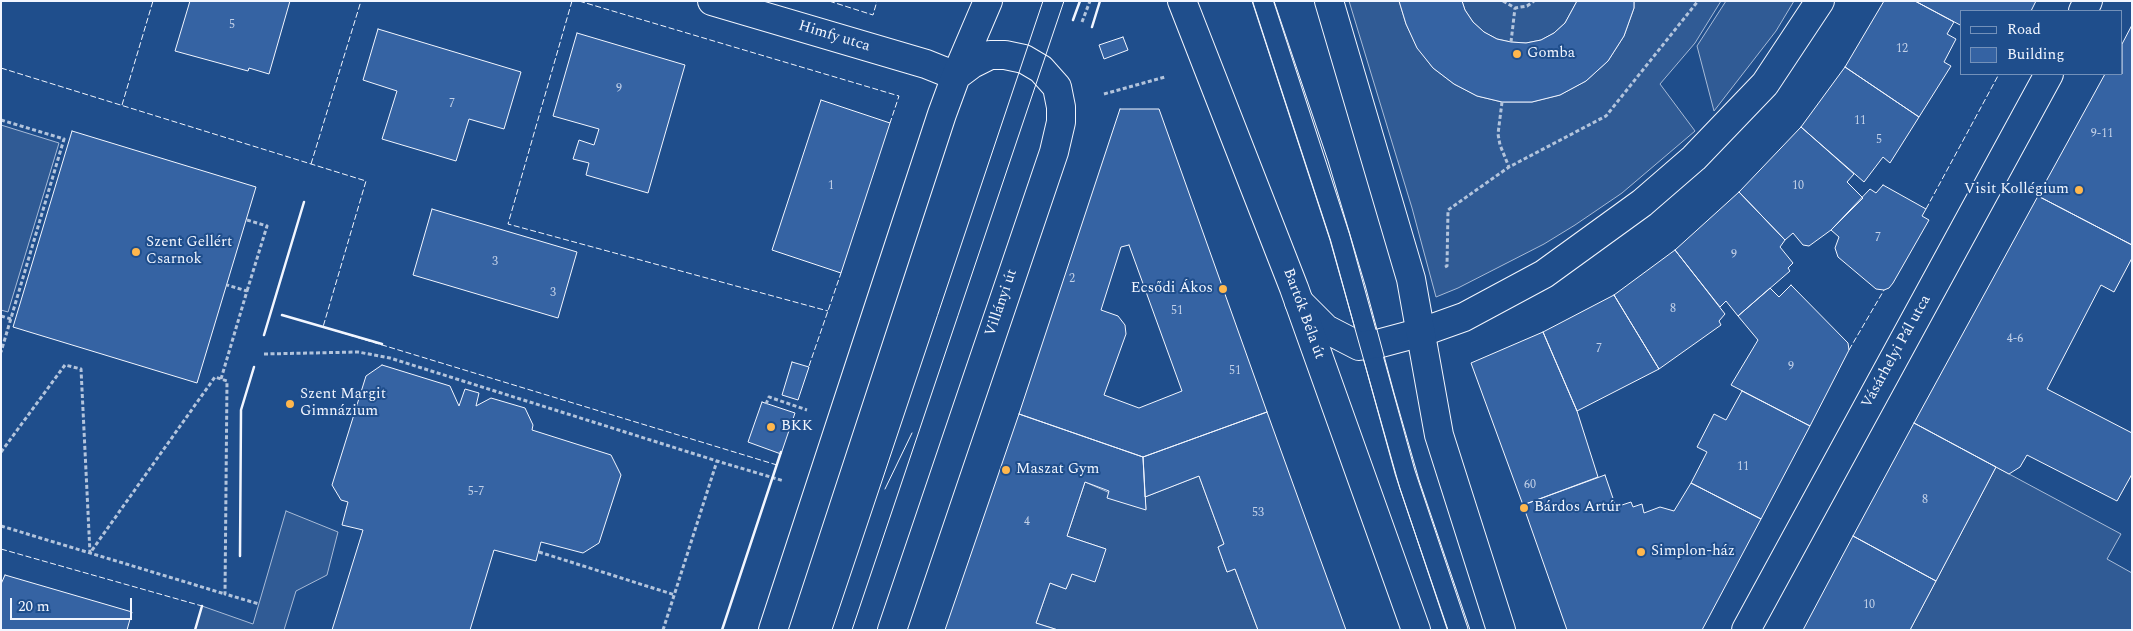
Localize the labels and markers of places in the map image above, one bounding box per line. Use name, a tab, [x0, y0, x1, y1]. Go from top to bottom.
place label: Gomba	[1527, 45, 1575, 63]
marker: Gomba	[1511, 48, 1523, 60]
place label: Visit Kollégium	[1964, 181, 2069, 199]
marker: Visit Kollégium	[2073, 184, 2085, 196]
place label: Szent Gellért Csarnok	[146, 234, 232, 269]
marker: Szent Gellért Csarnok	[130, 246, 142, 258]
place label: Ecsődi Ákos	[1131, 280, 1213, 298]
marker: Ecsődi Ákos	[1217, 283, 1229, 295]
place label: Szent Margit Gimnázium	[300, 386, 386, 421]
marker: Szent Margit Gimnázium	[284, 398, 296, 410]
place label: BKK	[781, 418, 812, 436]
marker: BKK	[765, 421, 777, 433]
place label: Maszat Gym	[1016, 461, 1099, 479]
marker: Maszat Gym	[1000, 464, 1012, 476]
place label: Bárdos Artúr	[1534, 499, 1621, 517]
marker: Bárdos Artúr	[1518, 502, 1530, 514]
place label: Simplon-ház	[1651, 543, 1735, 561]
marker: Simplon-ház	[1635, 546, 1647, 558]

